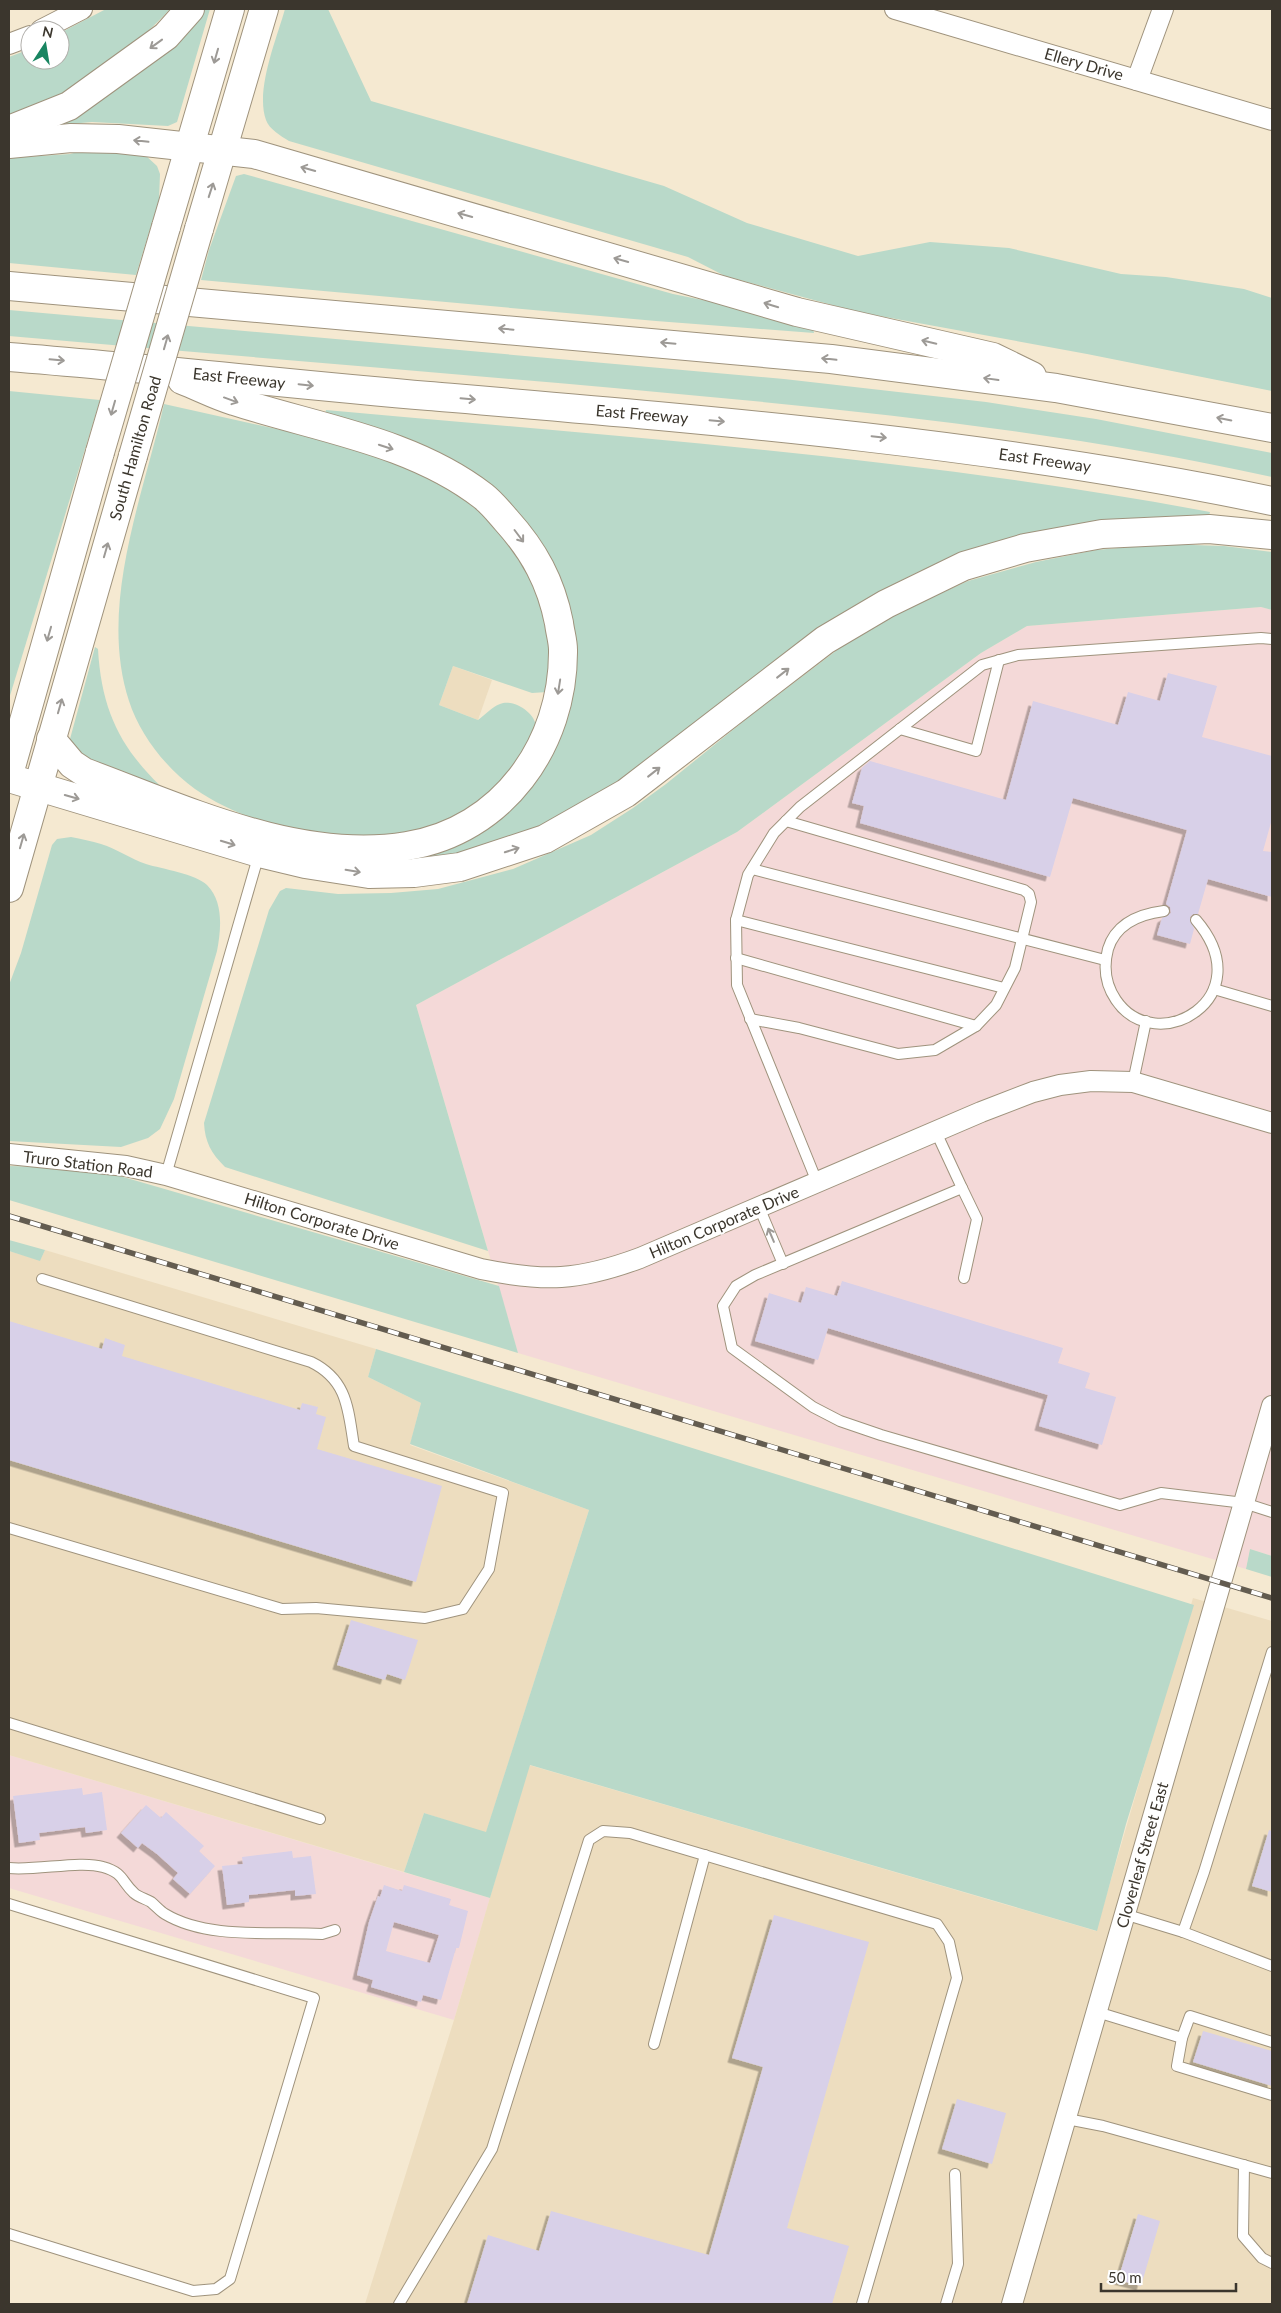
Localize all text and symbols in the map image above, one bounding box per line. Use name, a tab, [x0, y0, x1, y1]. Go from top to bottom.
north arrow	[20, 20, 70, 70]
text: N	[41, 22, 55, 41]
one-way arrow	[149, 39, 163, 49]
street label: Ellery Drive	[1043, 43, 1126, 84]
one-way arrow	[211, 47, 221, 63]
one-way arrow	[134, 136, 150, 146]
one-way arrow	[301, 164, 317, 174]
one-way arrow	[207, 182, 217, 198]
one-way arrow	[457, 209, 473, 219]
one-way arrow	[613, 254, 629, 264]
one-way arrow	[763, 299, 779, 309]
one-way arrow	[498, 324, 514, 334]
one-way arrow	[161, 335, 171, 351]
one-way arrow	[921, 337, 937, 346]
one-way arrow	[660, 338, 676, 348]
one-way arrow	[822, 354, 838, 364]
one-way arrow	[49, 356, 65, 365]
street label: East Freeway	[192, 363, 287, 392]
street label: South Hamilton Road	[105, 373, 164, 522]
one-way arrow	[983, 373, 999, 383]
one-way arrow	[298, 380, 314, 390]
one-way arrow	[460, 394, 476, 404]
one-way arrow	[223, 396, 238, 405]
one-way arrow	[108, 399, 118, 415]
street label: East Freeway	[595, 400, 690, 427]
one-way arrow	[1217, 413, 1233, 423]
one-way arrow	[709, 416, 725, 425]
one-way arrow	[870, 432, 886, 442]
one-way arrow	[378, 443, 394, 453]
street label: East Freeway	[998, 444, 1093, 475]
one-way arrow	[514, 529, 524, 543]
one-way arrow	[101, 543, 111, 559]
one-way arrow	[43, 625, 53, 641]
one-way arrow	[776, 667, 789, 678]
one-way arrow	[553, 679, 563, 695]
one-way arrow	[56, 699, 66, 715]
one-way arrow	[647, 766, 660, 777]
one-way arrow	[64, 792, 80, 802]
one-way arrow	[18, 833, 28, 849]
one-way arrow	[219, 839, 235, 849]
one-way arrow	[504, 844, 520, 854]
one-way arrow	[345, 867, 361, 877]
street label: Truro Station Road	[22, 1146, 154, 1181]
street label: Hilton Corporate Drive	[646, 1181, 802, 1262]
street label: Hilton Corporate Drive	[242, 1188, 402, 1253]
one-way arrow	[765, 1228, 775, 1243]
street label: Cloverleaf Street East	[1112, 1779, 1172, 1930]
scale bar	[1101, 2260, 1236, 2292]
text: 50 m	[1108, 2268, 1142, 2286]

